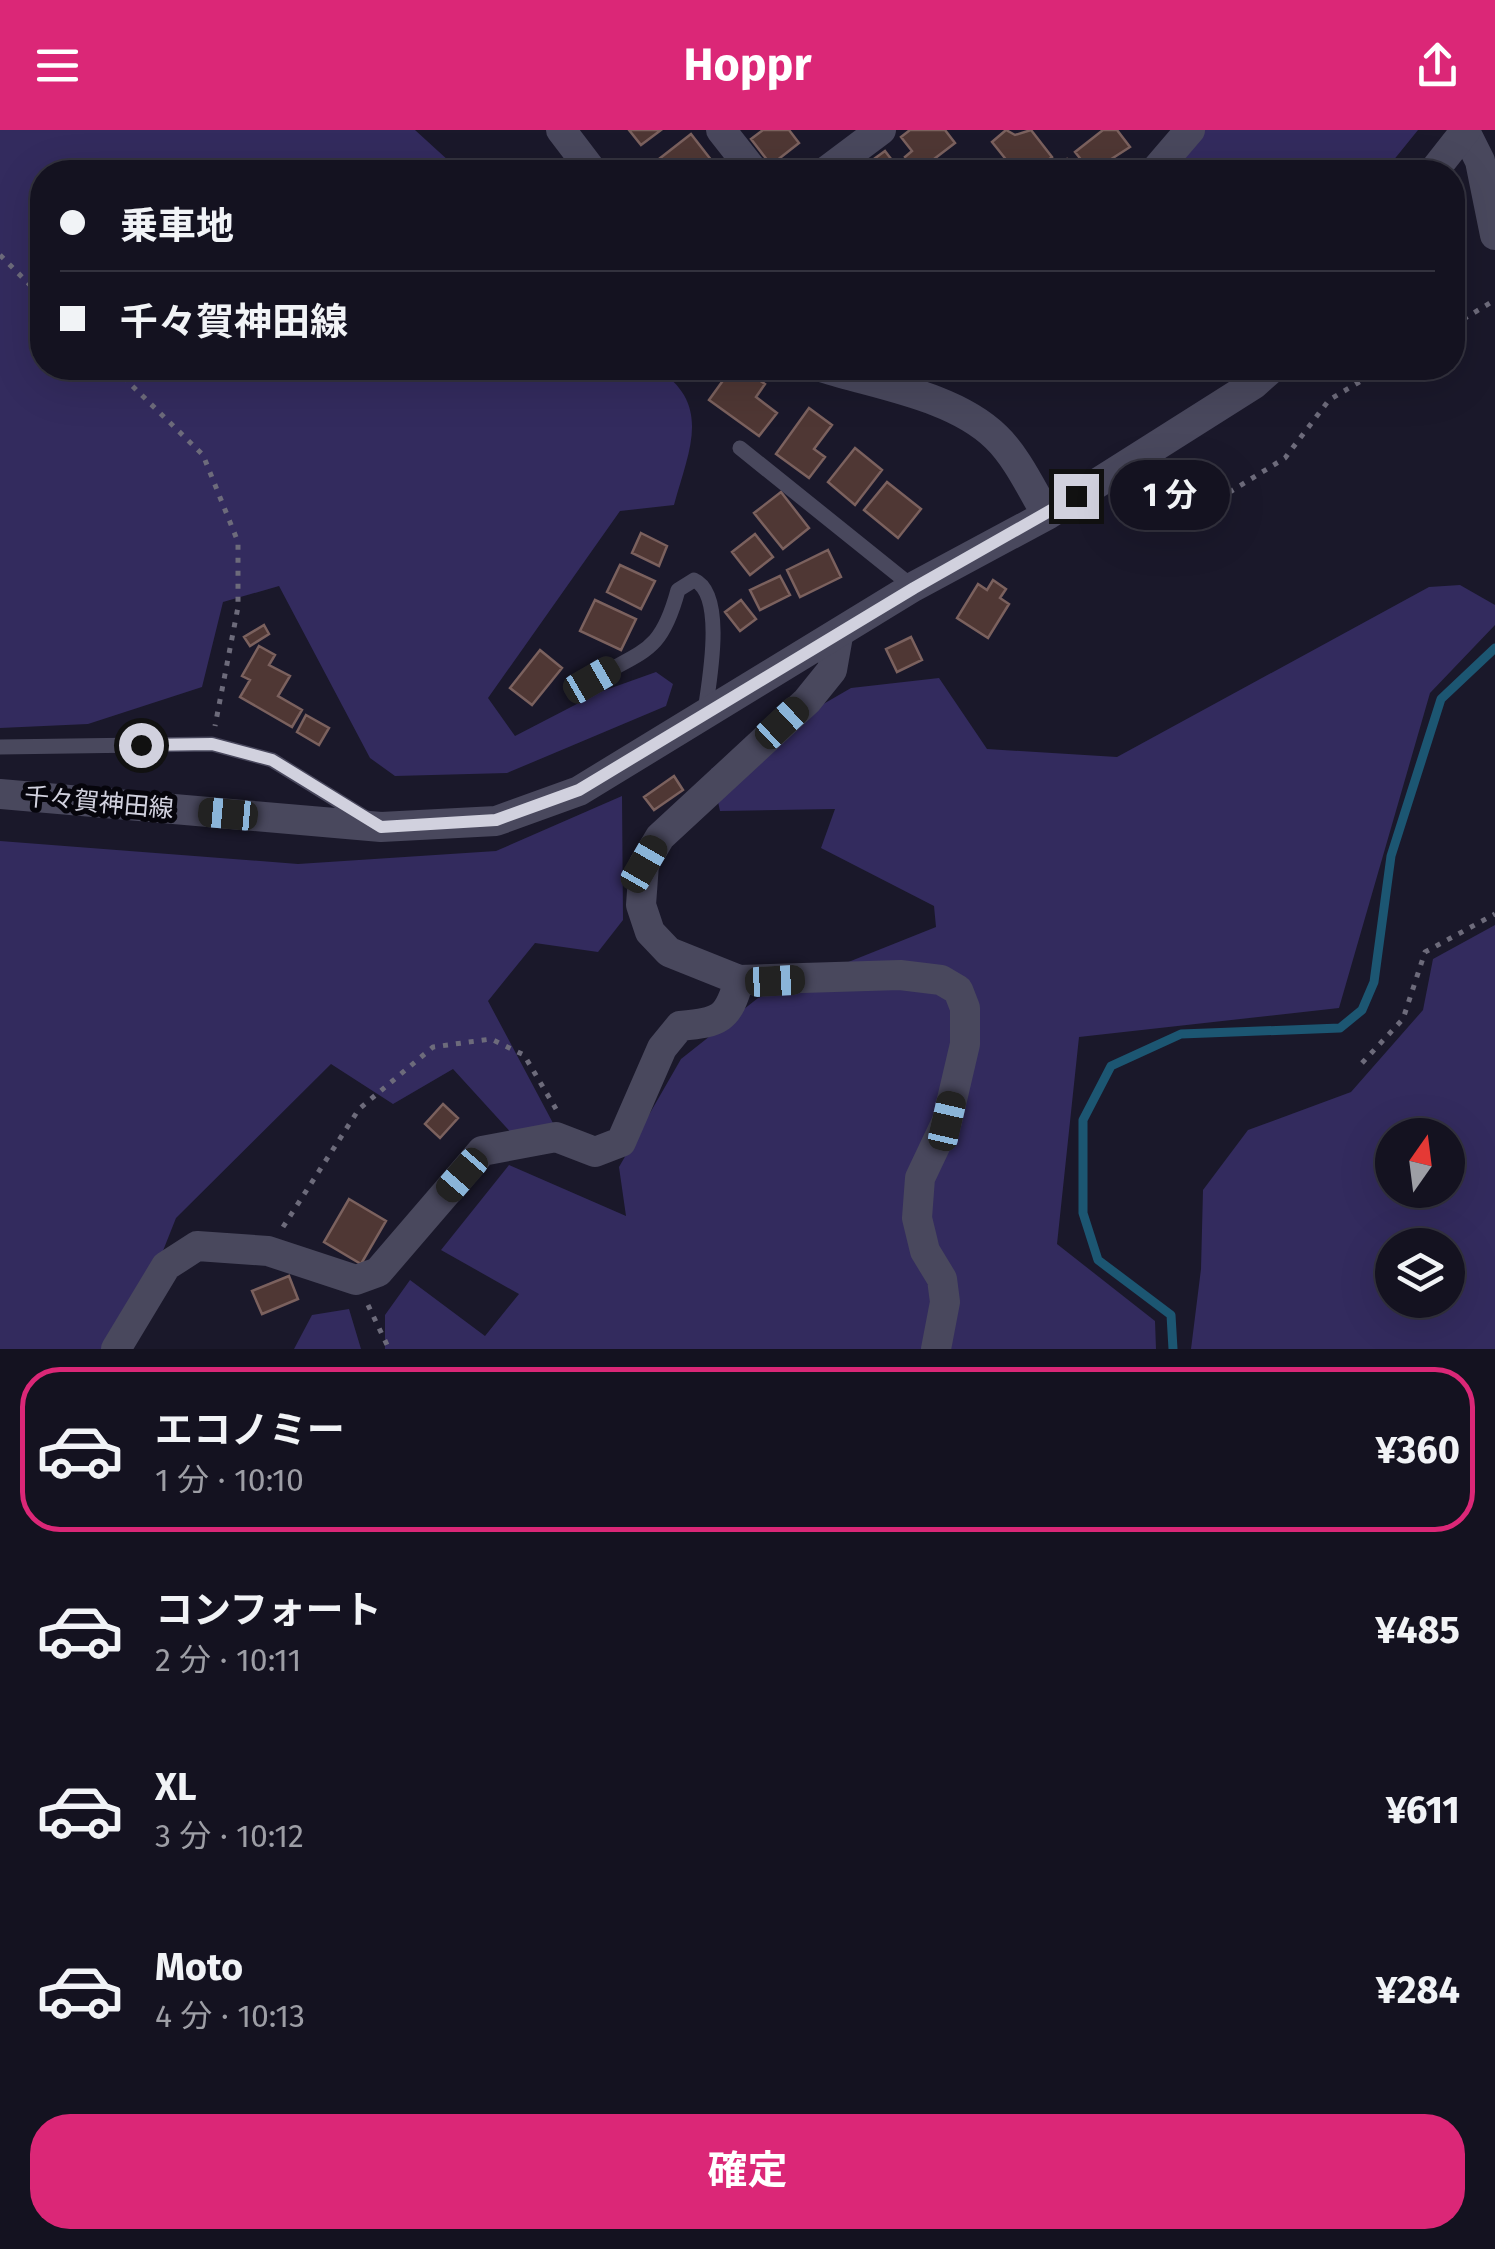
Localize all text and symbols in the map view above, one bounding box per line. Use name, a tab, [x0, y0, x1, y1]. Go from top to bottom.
icon: menu	[30, 38, 85, 93]
text: Hoppr	[683, 38, 812, 92]
icon: share	[1410, 38, 1465, 93]
text: 乗車地	[120, 203, 234, 249]
text: 千々賀神田線	[120, 299, 348, 345]
callout: 1 分	[1111, 461, 1231, 531]
route end	[1054, 474, 1099, 519]
text: 1 分	[1143, 476, 1197, 514]
car	[559, 652, 625, 708]
car	[750, 692, 814, 754]
route start	[119, 723, 164, 768]
street label: 千々賀神田線	[23, 782, 175, 824]
car	[197, 796, 259, 832]
car	[616, 831, 672, 897]
car	[744, 964, 806, 998]
car	[926, 1088, 968, 1154]
north arrow	[1375, 1118, 1465, 1208]
map controls	[1375, 1118, 1465, 1318]
car	[431, 1143, 493, 1207]
button: layers	[1375, 1228, 1465, 1318]
icon: car	[35, 1405, 125, 1495]
text: エコノミー	[155, 1407, 345, 1453]
text: ¥360	[1376, 1427, 1460, 1473]
text: 1 分 · 10:10	[155, 1461, 304, 1499]
icon: car	[35, 1585, 125, 1675]
text: コンフォート	[155, 1587, 382, 1633]
text: ¥485	[1375, 1607, 1460, 1653]
text: 2 分 · 10:11	[155, 1641, 301, 1679]
text: XL	[155, 1764, 197, 1810]
icon: car	[35, 1765, 125, 1855]
text: ¥611	[1386, 1787, 1460, 1833]
text: 3 分 · 10:12	[155, 1817, 304, 1855]
text: Moto	[155, 1944, 243, 1990]
icon: car	[35, 1945, 125, 2035]
text: ¥284	[1376, 1967, 1460, 2013]
text: 4 分 · 10:13	[155, 1997, 305, 2035]
button: 確定	[30, 2114, 1465, 2229]

